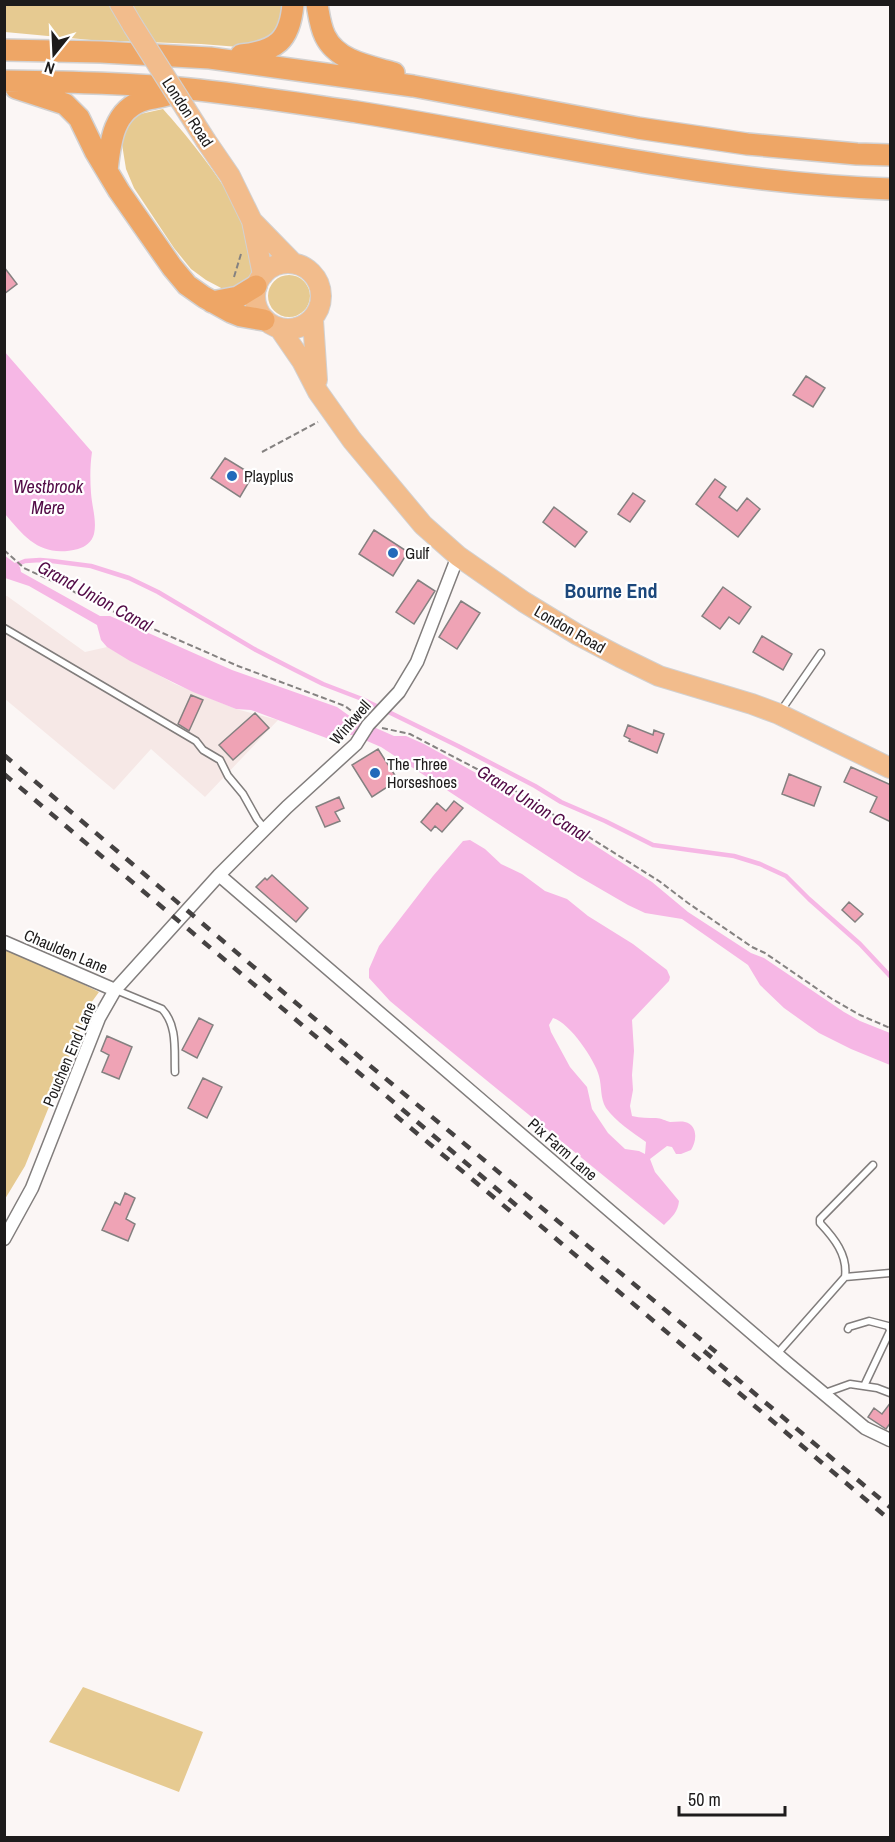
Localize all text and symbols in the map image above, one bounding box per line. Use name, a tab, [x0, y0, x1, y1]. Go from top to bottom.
north arrow	[24, 24, 84, 84]
text: N	[41, 56, 57, 80]
street label: London Road	[157, 73, 219, 151]
place label: Playplus	[244, 465, 294, 487]
marker: Playplus	[225, 469, 239, 483]
water label: Westbrook Mere	[13, 474, 84, 520]
place label: Gulf	[405, 542, 429, 564]
marker: Gulf	[386, 546, 400, 560]
water label: Grand Union Canal	[33, 554, 157, 638]
district label: Bourne End	[565, 577, 657, 604]
street label: London Road	[530, 600, 610, 658]
street label: Winkwell	[324, 695, 376, 749]
place label: The Three Horseshoes	[387, 753, 457, 793]
water label: Grand Union Canal	[472, 759, 594, 848]
marker: The Three Horseshoes	[368, 766, 382, 780]
street label: Chaulden Lane	[21, 923, 111, 979]
street label: Pouchen End Lane	[37, 998, 101, 1110]
street label: Pix Farm Lane	[524, 1113, 602, 1185]
scale bar	[679, 1779, 786, 1817]
text: 50 m	[688, 1787, 721, 1812]

